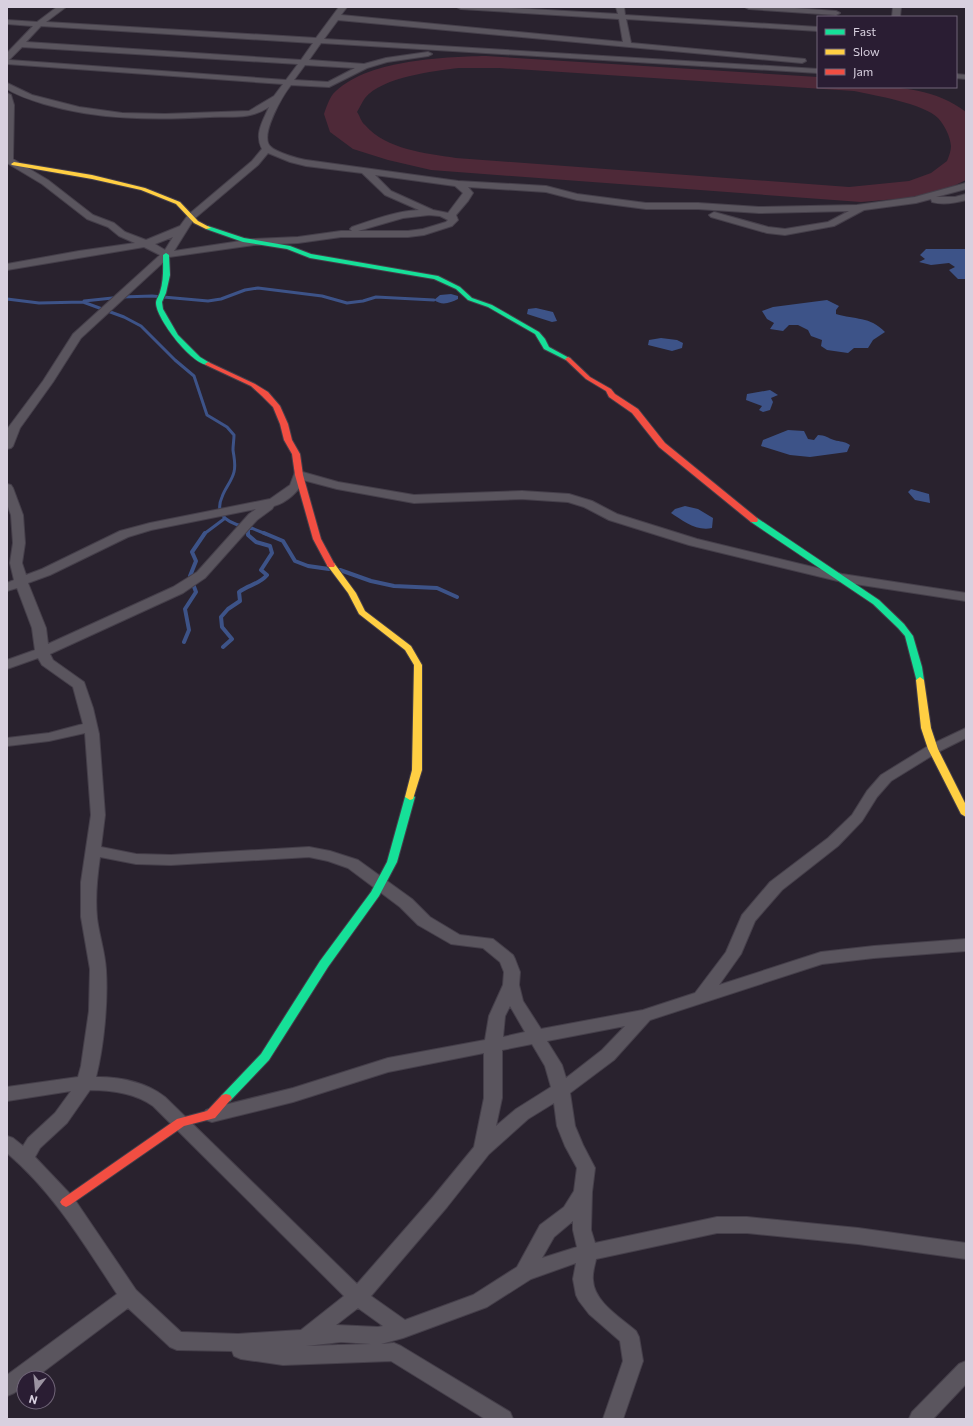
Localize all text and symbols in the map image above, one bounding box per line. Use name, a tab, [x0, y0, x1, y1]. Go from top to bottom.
legend	[817, 16, 957, 88]
text: Fast	[853, 24, 876, 38]
text: Slow	[853, 44, 880, 58]
text: Jam	[853, 64, 873, 79]
north arrow	[16, 1370, 56, 1410]
text: N	[27, 1393, 39, 1407]

